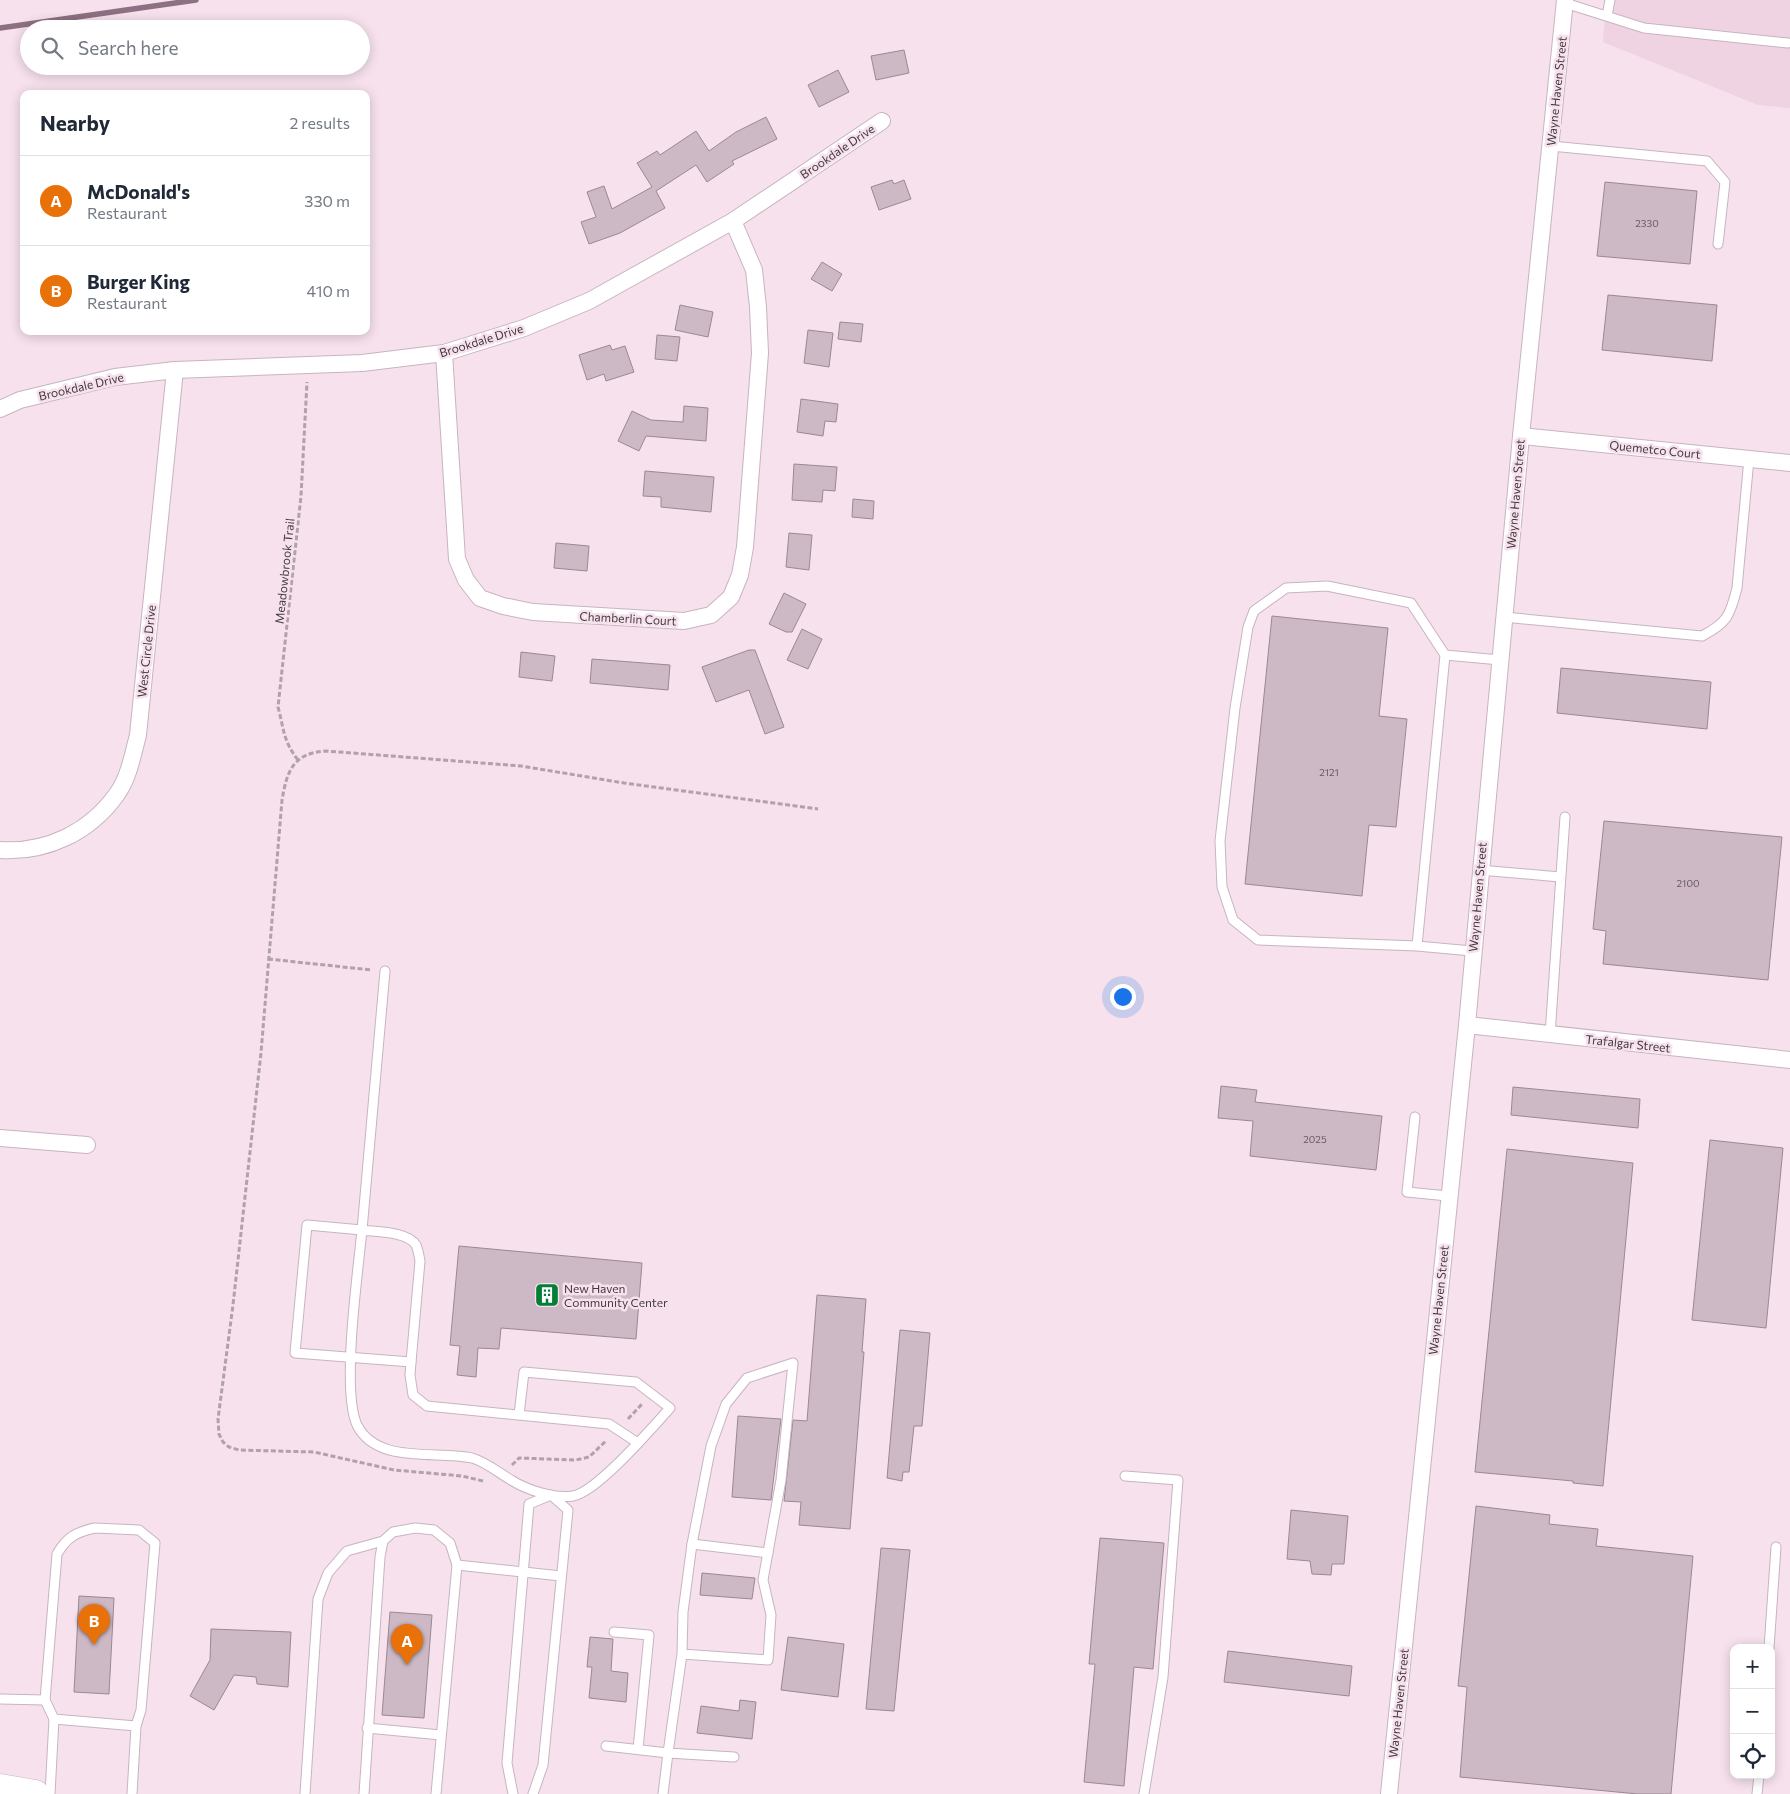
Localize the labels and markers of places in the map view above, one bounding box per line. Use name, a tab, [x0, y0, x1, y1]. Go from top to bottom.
place label: New Haven Community Center	[564, 1281, 668, 1309]
building icon: New Haven Community Center	[534, 1282, 560, 1308]
pin: B	[78, 1604, 110, 1645]
pin: A	[391, 1624, 423, 1665]

